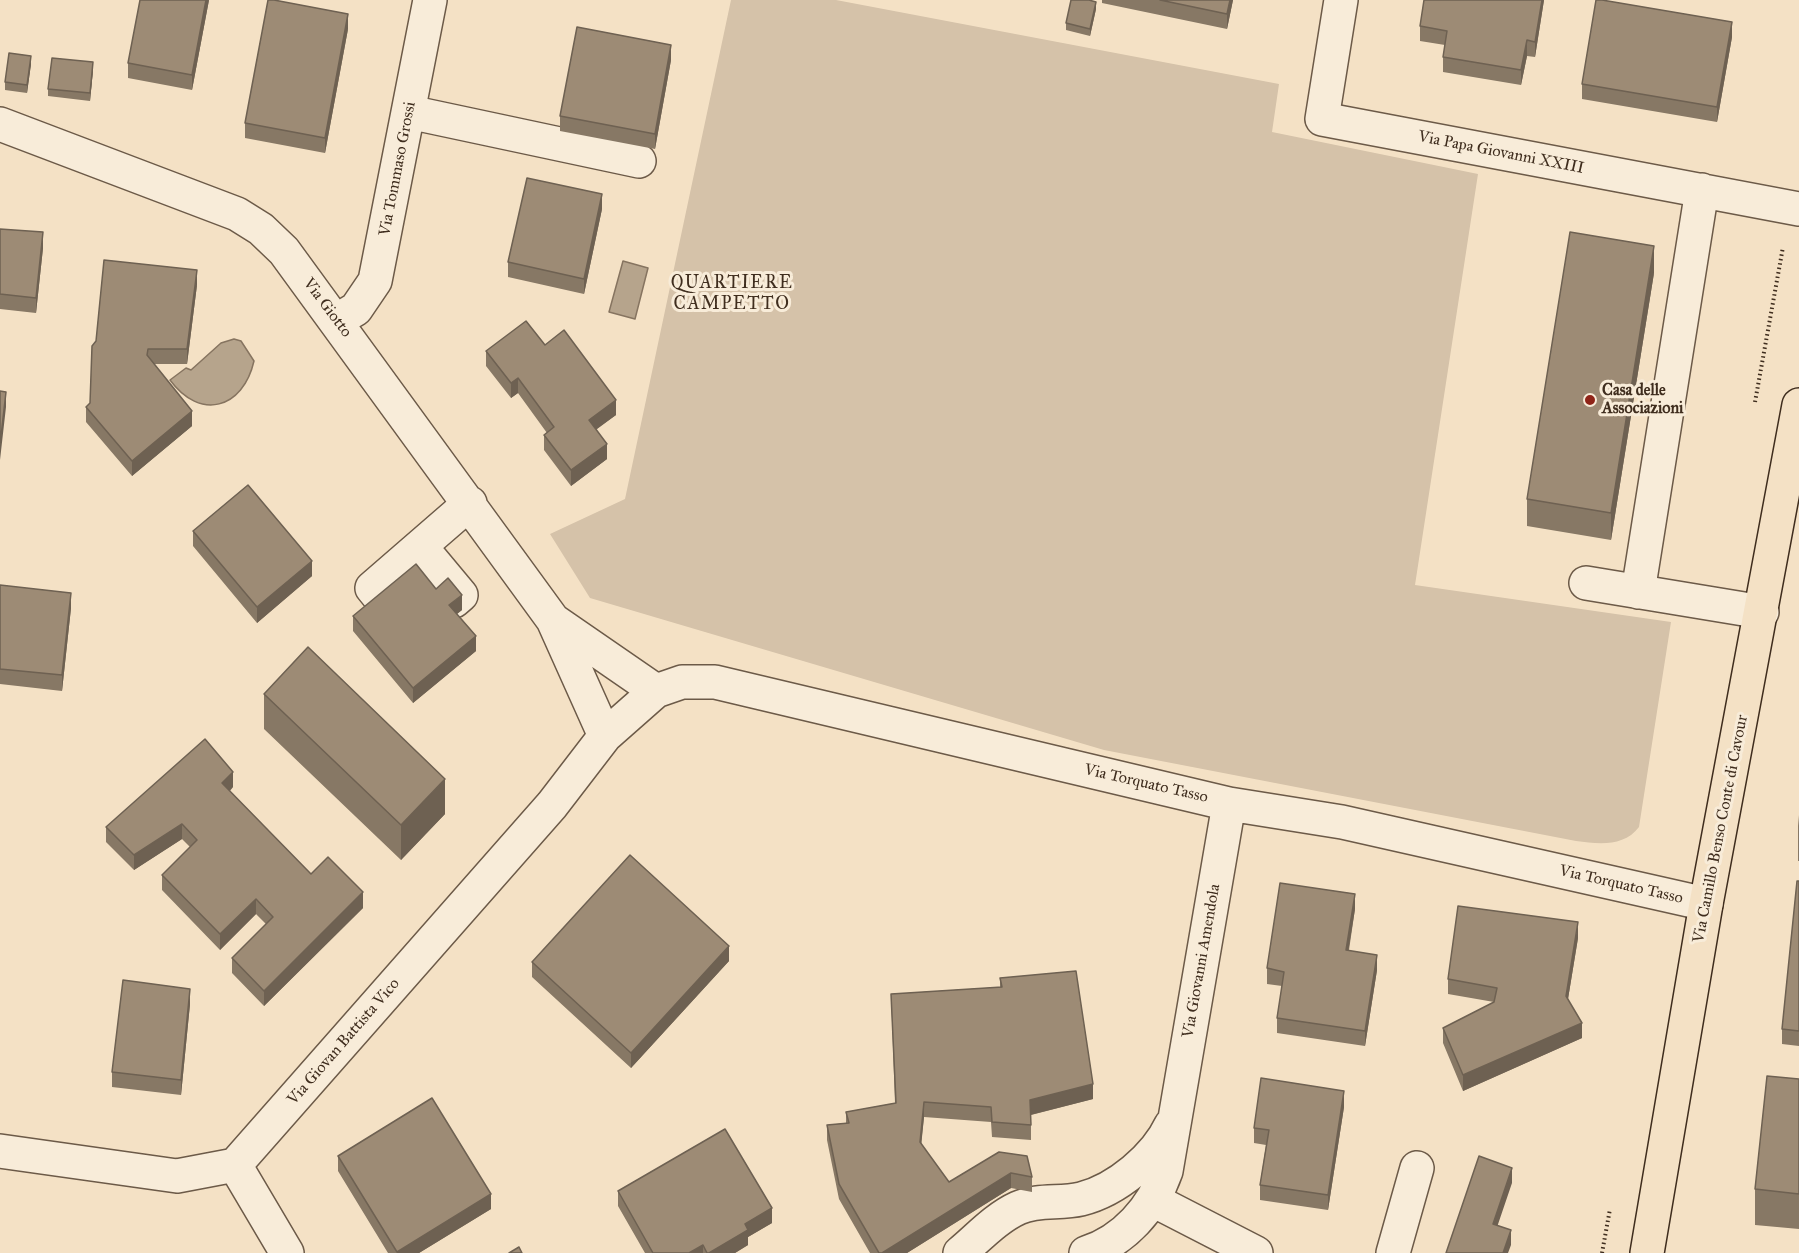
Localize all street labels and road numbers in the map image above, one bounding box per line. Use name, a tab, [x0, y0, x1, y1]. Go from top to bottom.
street label: Via Tommaso Grossi	[376, 100, 420, 238]
street label: Via Papa Giovanni XXIII	[1416, 127, 1586, 179]
street label: Via Giotto	[298, 274, 356, 342]
street label: Via Camillo Benso Conte di Cavour	[1689, 713, 1753, 945]
street label: Via Torquato Tasso	[1082, 760, 1210, 808]
street label: Via Torquato Tasso	[1557, 861, 1685, 909]
street label: Via Giovanni Amendola	[1179, 882, 1225, 1040]
street label: Via Giovan Battista Vico	[284, 975, 404, 1109]

